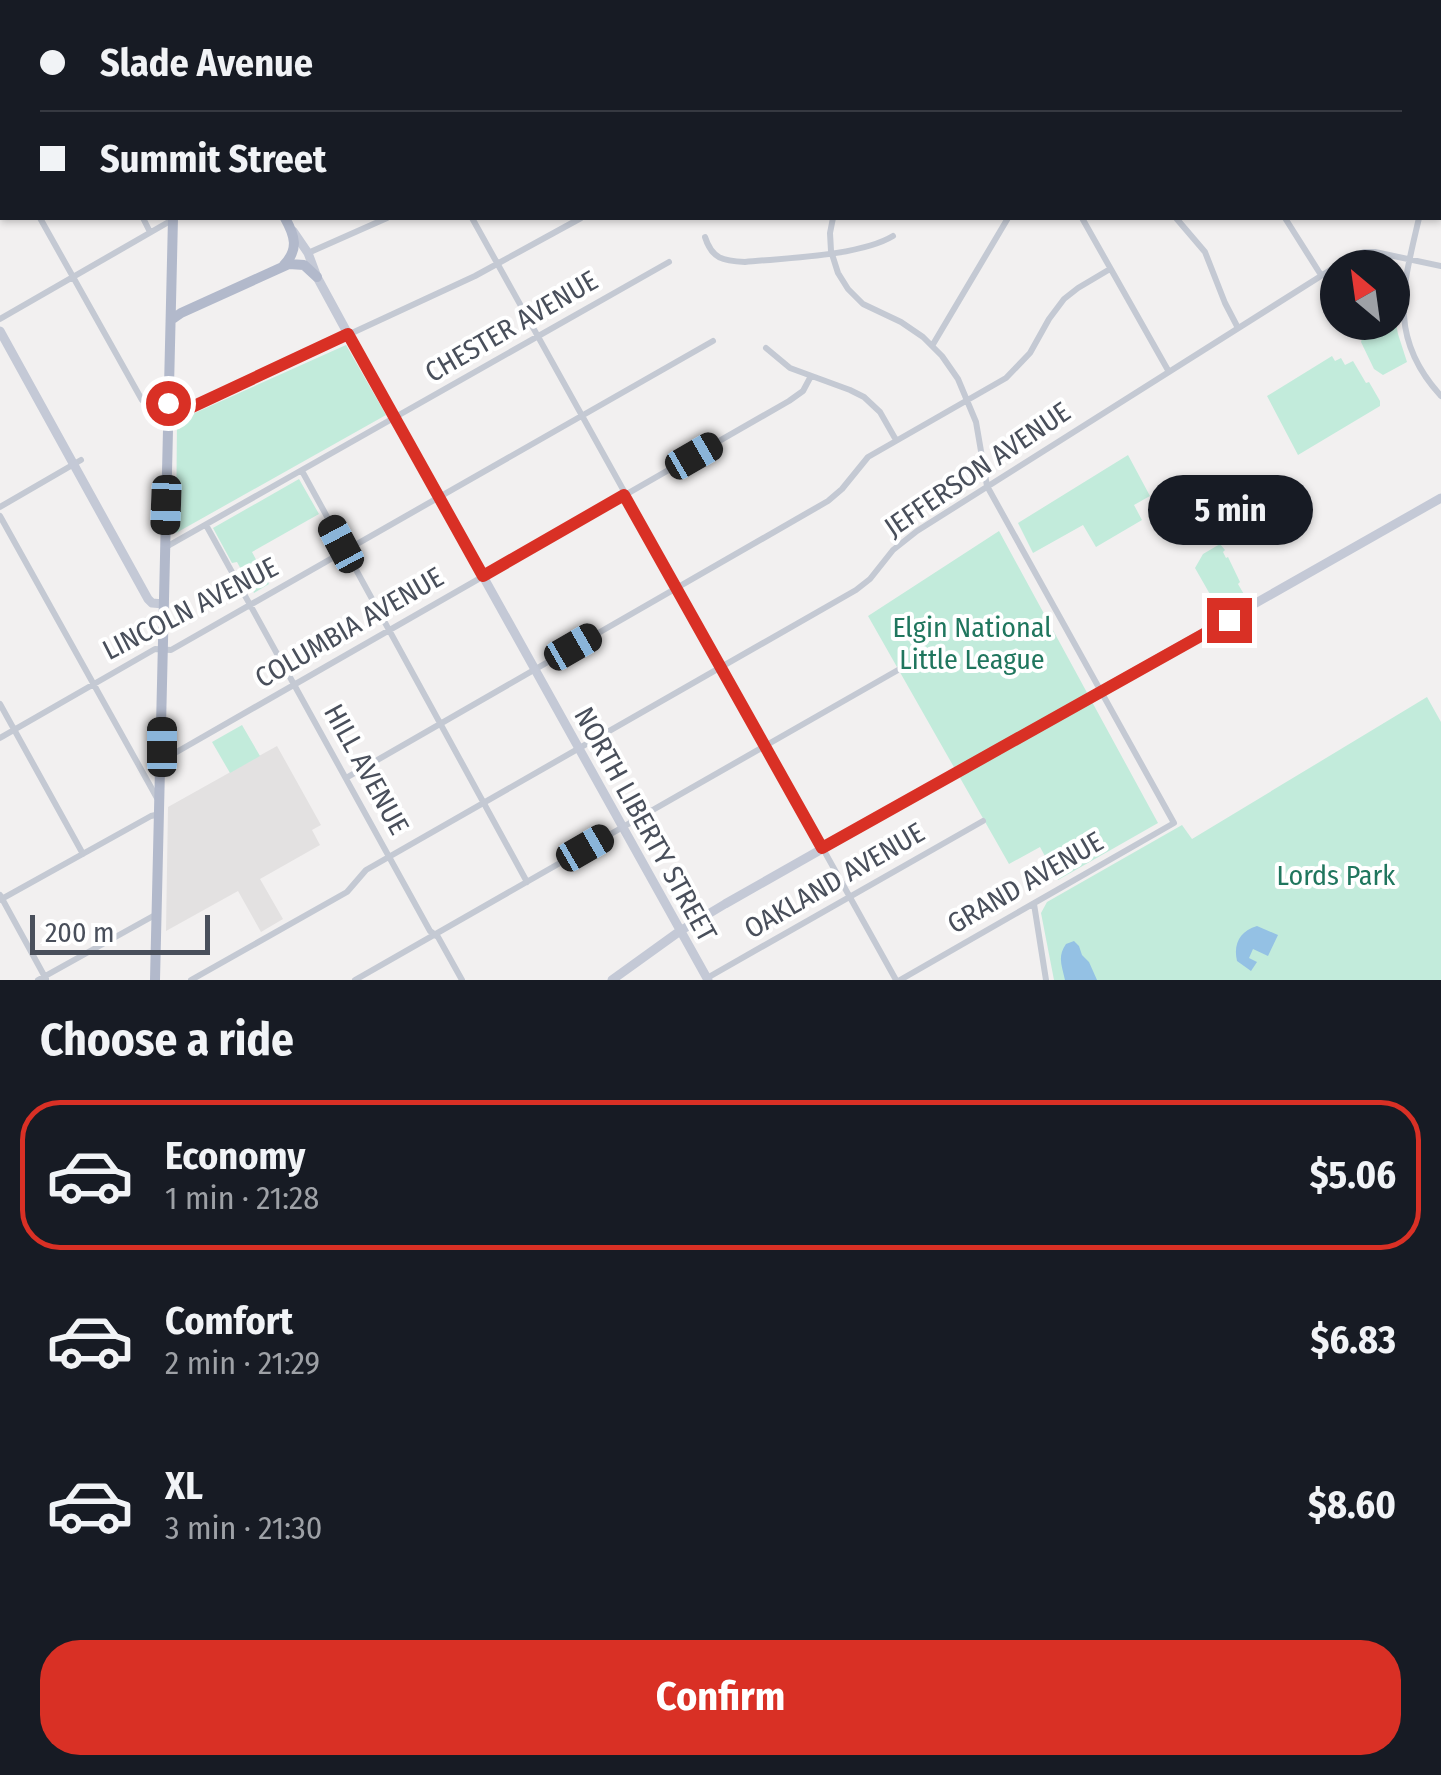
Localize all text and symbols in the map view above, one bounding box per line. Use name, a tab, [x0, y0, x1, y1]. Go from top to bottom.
text: Slade Avenue	[100, 40, 313, 86]
text: Summit Street	[100, 136, 326, 182]
north arrow	[1320, 250, 1410, 340]
map controls	[1320, 250, 1410, 340]
street label: CHESTER AVENUE	[419, 264, 603, 389]
route start	[146, 381, 191, 426]
street label: JEFFERSON AVENUE	[878, 395, 1076, 544]
car	[661, 428, 727, 484]
car	[150, 474, 182, 536]
callout: 5 min	[1146, 475, 1312, 545]
text: 5 min	[1195, 491, 1266, 529]
car	[314, 510, 368, 578]
street label: LINCOLN AVENUE	[97, 550, 283, 667]
street label: COLUMBIA AVENUE	[249, 560, 449, 695]
route end	[1207, 598, 1252, 643]
park label: Elgin National Little League	[892, 611, 1052, 676]
car	[540, 619, 606, 675]
street label: HILL AVENUE	[317, 698, 416, 840]
street label: NORTH LIBERTY STREET	[567, 701, 724, 947]
car	[147, 717, 177, 777]
street label: OAKLAND AVENUE	[738, 816, 930, 945]
car	[552, 820, 618, 876]
street label: GRAND AVENUE	[942, 825, 1109, 940]
park label: Lords Park	[1277, 859, 1396, 892]
scale bar	[30, 910, 210, 954]
text: 200 m	[45, 916, 115, 949]
text: Choose a ride	[40, 1013, 294, 1067]
icon: car	[45, 1130, 135, 1220]
text: Economy	[165, 1133, 305, 1179]
text: $5.06	[1310, 1152, 1396, 1198]
text: 1 min · 21:28	[165, 1179, 319, 1217]
icon: car	[45, 1295, 135, 1385]
text: Comfort	[165, 1298, 293, 1344]
text: $6.83	[1310, 1317, 1396, 1363]
text: 2 min · 21:29	[165, 1344, 320, 1382]
icon: car	[45, 1460, 135, 1550]
text: XL	[165, 1463, 203, 1509]
text: $8.60	[1308, 1482, 1396, 1528]
text: 3 min · 21:30	[165, 1509, 322, 1547]
button: Confirm	[40, 1640, 1401, 1755]

